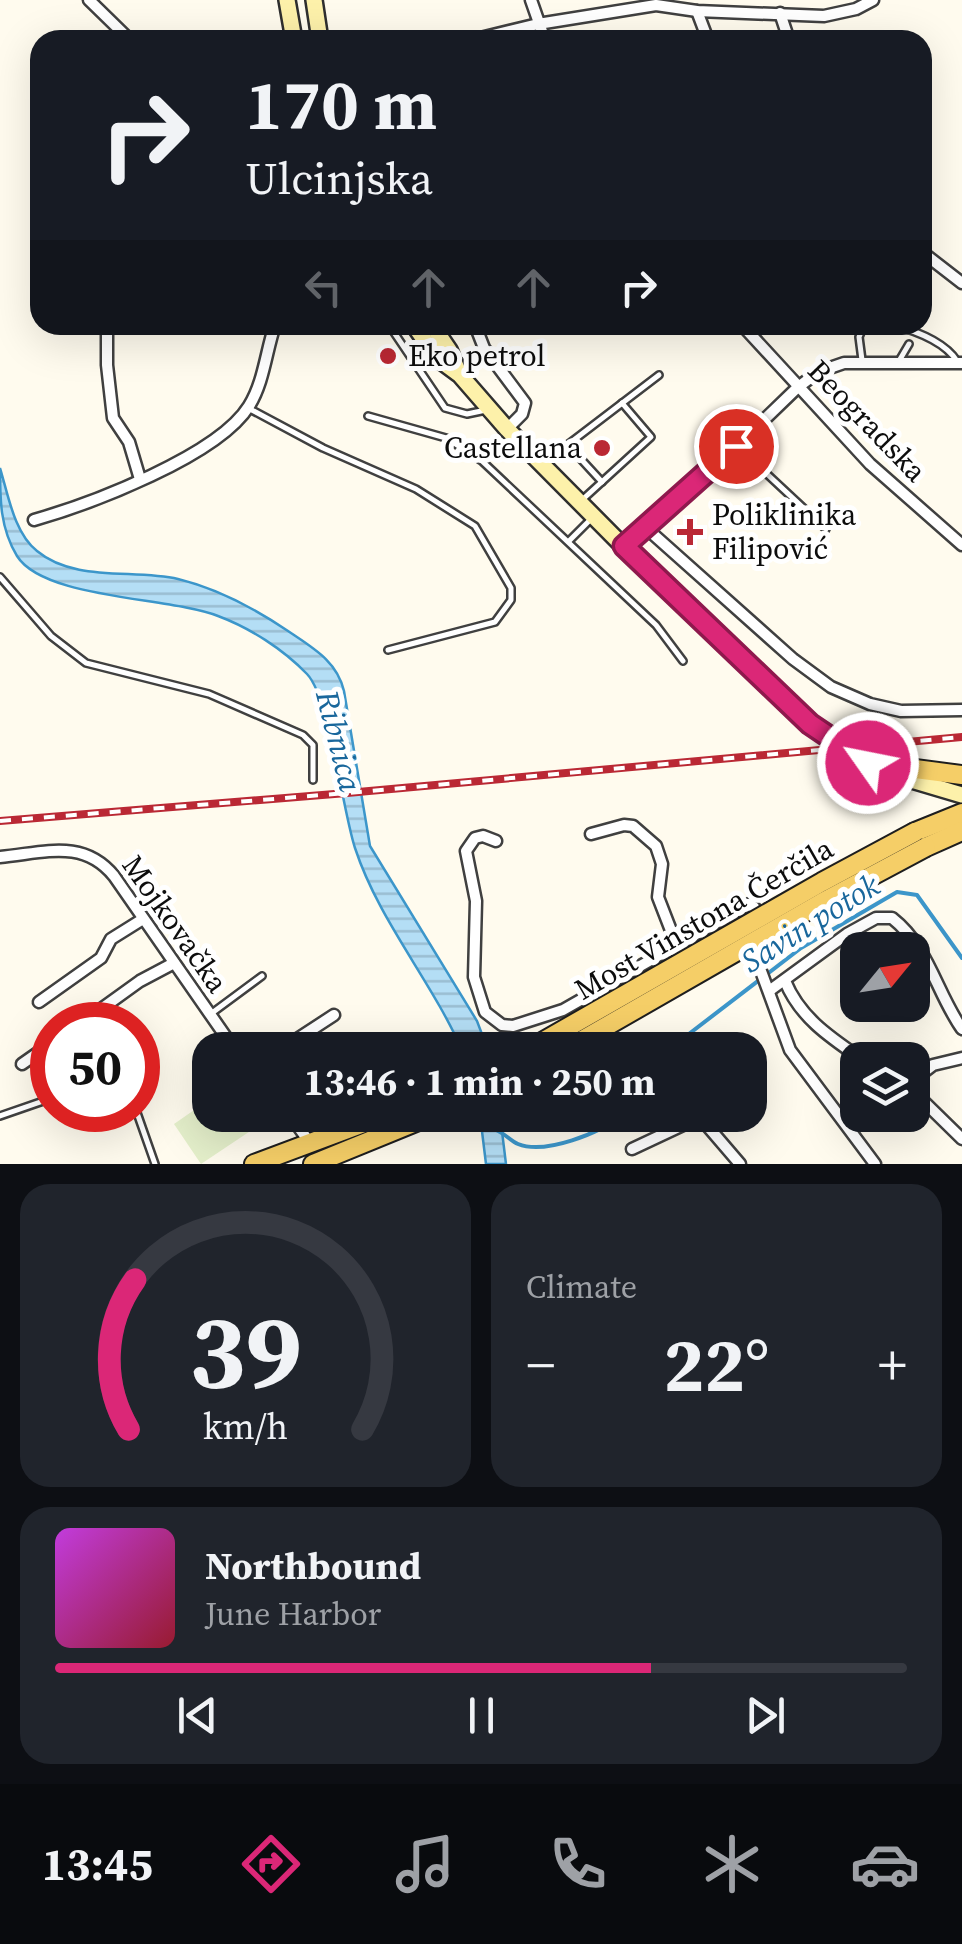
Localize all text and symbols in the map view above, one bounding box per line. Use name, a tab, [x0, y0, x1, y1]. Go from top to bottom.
text: 170 m	[245, 56, 437, 152]
icon: right	[80, 70, 210, 200]
text: Ulcinjska	[245, 147, 433, 209]
icon: left	[296, 260, 351, 315]
icon: ahead	[401, 260, 456, 315]
icon: ahead	[506, 260, 561, 315]
icon: right	[611, 260, 666, 315]
place label: Eko petrol	[408, 335, 545, 376]
marker: Eko petrol	[377, 345, 399, 367]
street label: Beogradska	[799, 351, 937, 491]
pin	[694, 404, 779, 489]
icon: arrive	[709, 419, 764, 474]
place label: Castellana	[444, 427, 583, 468]
marker: Castellana	[591, 437, 613, 459]
place label: Poliklinika Filipović	[712, 494, 857, 569]
marker: Poliklinika Filipović	[677, 519, 703, 545]
water label: Ribnica	[305, 685, 373, 797]
position arrow	[816, 711, 920, 815]
street label: Most Vinstona Čerčila	[567, 827, 841, 1009]
street label: Mojkovačka	[113, 847, 238, 1001]
water label: Savin potok	[732, 863, 888, 983]
north arrow	[840, 932, 930, 1022]
map controls	[840, 932, 930, 1132]
speed limit sign: 50	[30, 1002, 160, 1132]
button: layers	[840, 1042, 930, 1132]
text: 13:46 · 1 min · 250 m	[303, 1056, 656, 1108]
text: Climate	[526, 1265, 637, 1309]
text: 39	[189, 1279, 302, 1422]
text: 22°	[664, 1313, 769, 1416]
text: −	[526, 1327, 555, 1402]
text: +	[878, 1327, 907, 1402]
text: km/h	[203, 1402, 288, 1451]
text: Northbound	[205, 1540, 421, 1592]
text: June Harbor	[205, 1592, 381, 1636]
icon: previous	[170, 1688, 225, 1743]
icon: pause	[454, 1688, 509, 1743]
icon: next	[738, 1688, 793, 1743]
icon: directions	[236, 1829, 306, 1899]
icon: music	[390, 1829, 460, 1899]
icon: phone	[543, 1829, 613, 1899]
icon: climate	[697, 1829, 767, 1899]
icon: car	[850, 1829, 920, 1899]
text: 13:45	[42, 1833, 153, 1895]

